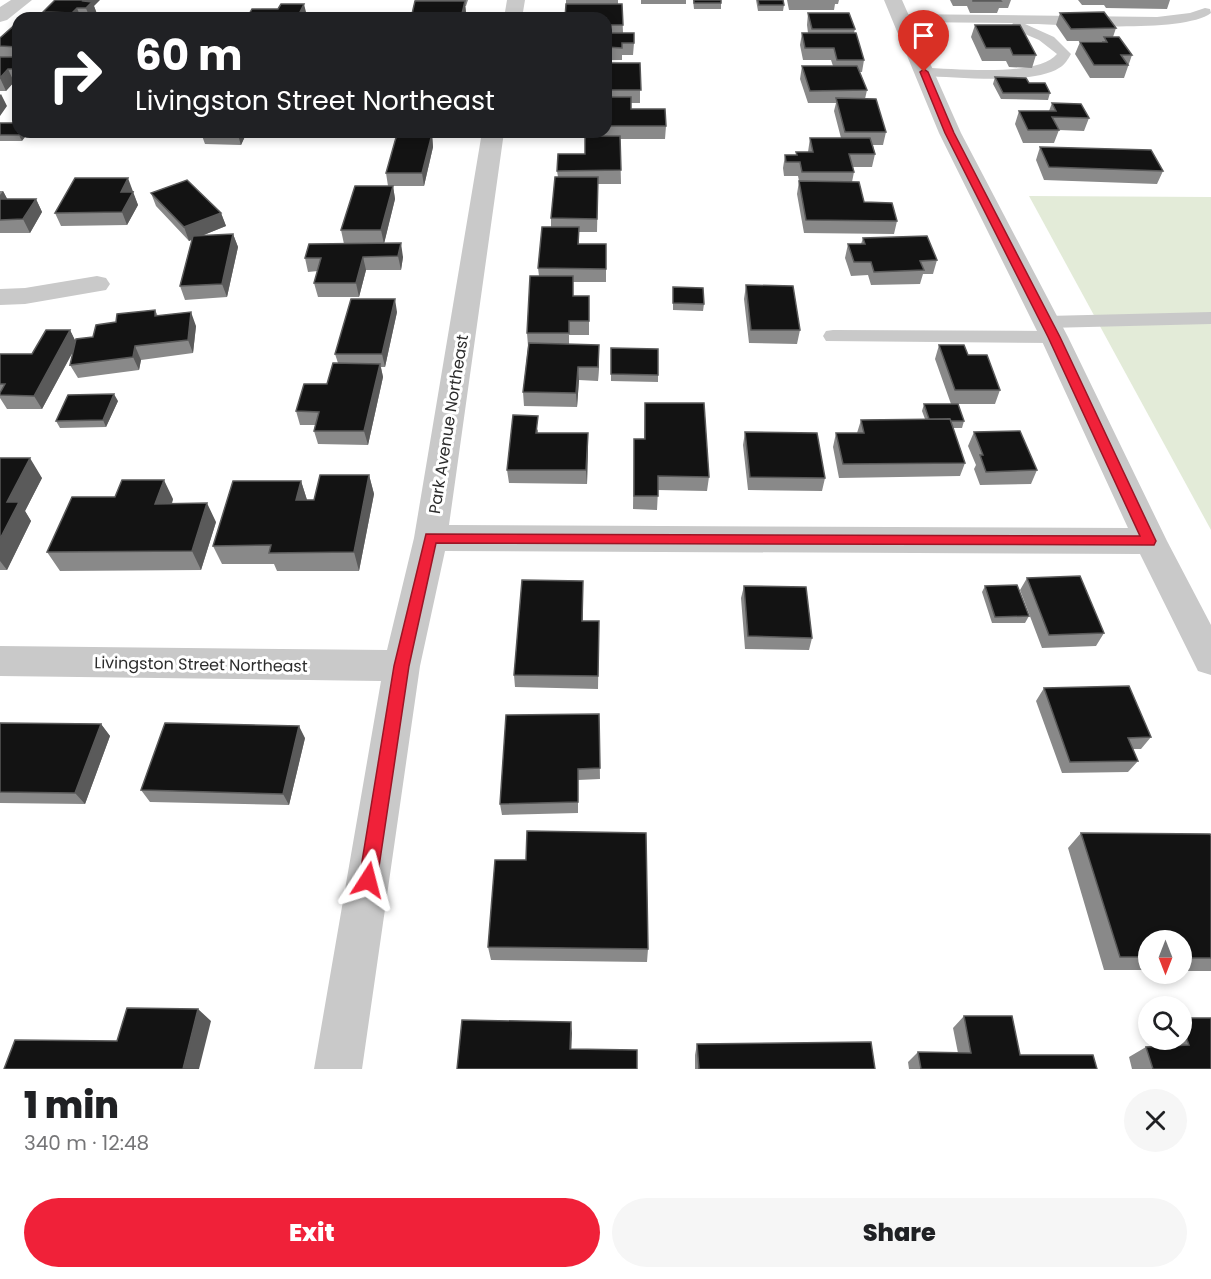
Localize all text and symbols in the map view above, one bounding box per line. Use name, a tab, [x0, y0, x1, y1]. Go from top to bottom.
pin	[898, 10, 949, 72]
icon: arrive	[907, 19, 940, 52]
text: 60 m	[135, 26, 243, 85]
icon: right	[36, 36, 114, 114]
text: Livingston Street Northeast	[135, 82, 495, 119]
street label: Park Avenue Northeast	[423, 333, 474, 515]
street label: Livingston Street Northeast	[94, 651, 308, 678]
position arrow	[336, 848, 400, 912]
north arrow	[1138, 930, 1192, 984]
map controls	[1138, 930, 1192, 1050]
button: search	[1138, 996, 1192, 1050]
text: 1 min	[24, 1080, 119, 1131]
button: close	[1124, 1089, 1187, 1152]
text: 340 m · 12:48	[24, 1129, 149, 1157]
button: Exit	[24, 1198, 600, 1267]
button: Share	[612, 1198, 1187, 1267]

